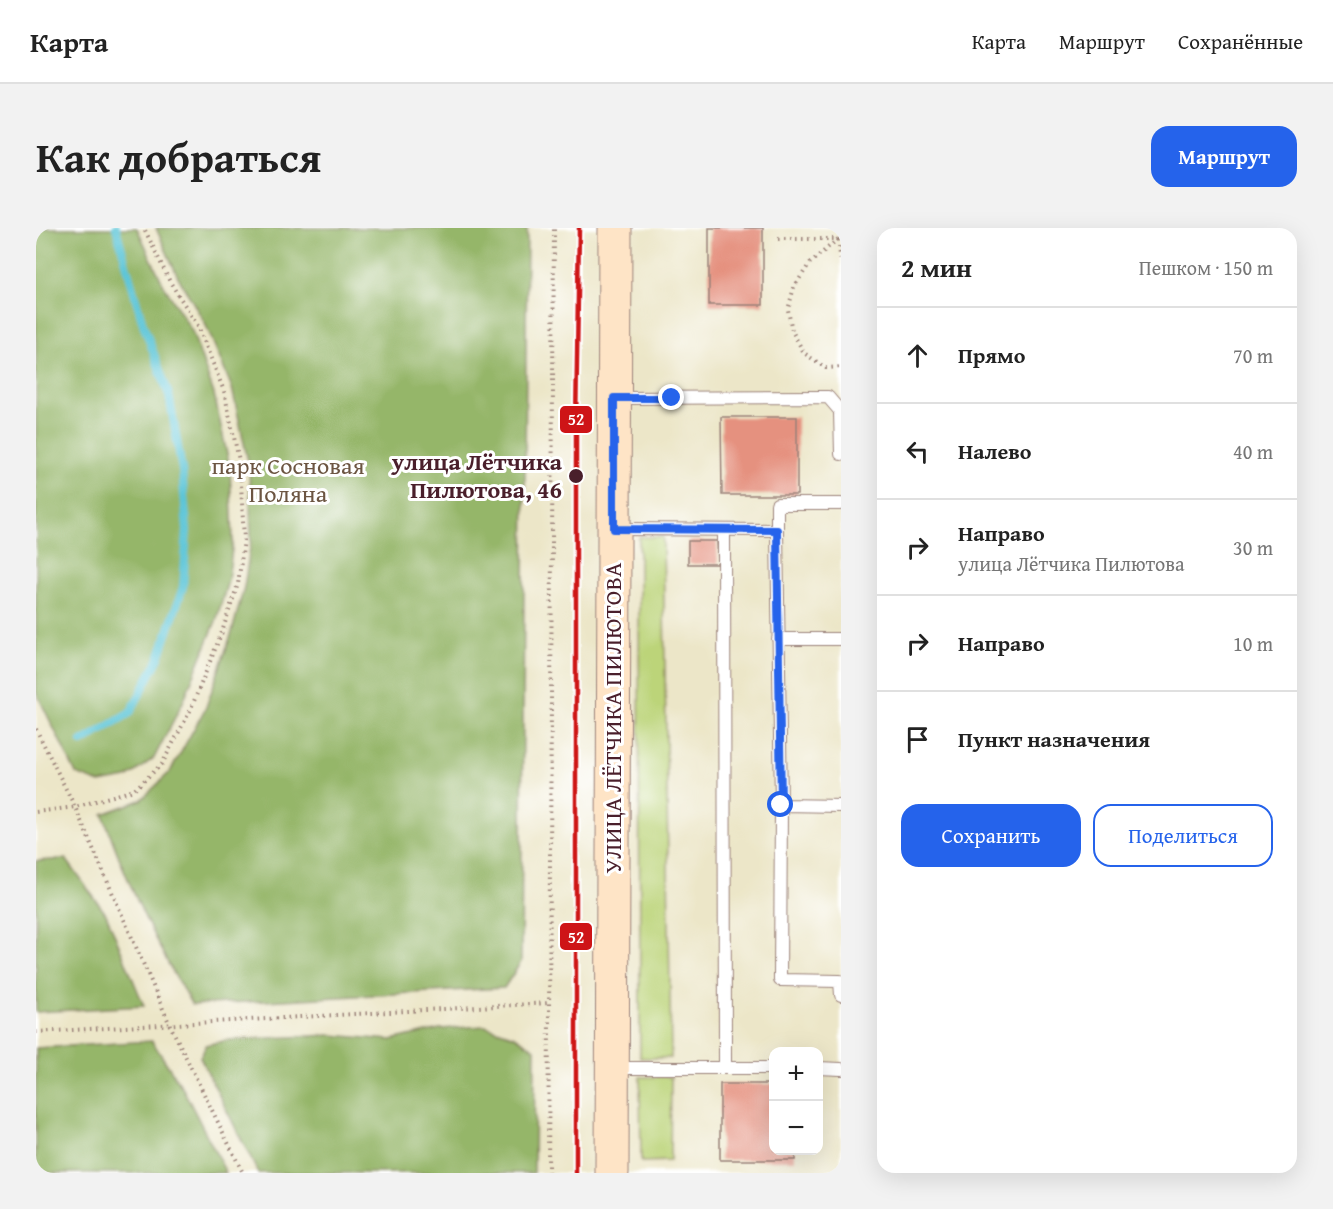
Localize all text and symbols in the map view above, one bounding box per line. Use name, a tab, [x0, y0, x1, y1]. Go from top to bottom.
text: Карта	[30, 21, 108, 62]
text: Карта	[972, 26, 1026, 57]
text: Маршрут	[1059, 26, 1145, 57]
text: Сохранённые	[1178, 26, 1303, 57]
text: Как добраться	[36, 126, 321, 187]
button: Маршрут	[1151, 126, 1297, 187]
text: 2 мин	[901, 248, 972, 287]
text: Пешком · 150 m	[1139, 253, 1273, 282]
icon: ahead	[901, 339, 934, 372]
text: Прямо	[958, 339, 1025, 371]
text: 70 m	[1233, 341, 1273, 370]
route end	[658, 384, 684, 410]
line badge: 52	[559, 405, 593, 434]
text: 52	[568, 407, 584, 431]
icon: left	[901, 435, 934, 468]
text: Налево	[958, 435, 1031, 467]
text: 40 m	[1233, 437, 1273, 466]
place label: улица Лётчика Пилютова, 46	[390, 444, 563, 507]
park label: парк Сосновая Поляна	[211, 448, 365, 511]
marker: улица Лётчика Пилютова, 46	[567, 467, 585, 485]
text: Направо	[958, 517, 1045, 549]
icon: right	[901, 531, 934, 564]
text: 30 m	[1233, 533, 1273, 562]
text: улица Лётчика Пилютова	[958, 549, 1185, 578]
street label: УЛИЦА ЛЁТЧИКА ПИЛЮТОВА	[595, 562, 630, 874]
icon: right	[901, 627, 934, 660]
text: Направо	[958, 627, 1045, 659]
text: 10 m	[1233, 629, 1273, 658]
icon: arrive	[901, 723, 934, 756]
text: Пункт назначения	[958, 723, 1150, 755]
route start	[767, 791, 793, 817]
button: Сохранить	[901, 804, 1081, 867]
button: Поделиться	[1093, 804, 1273, 867]
line badge: 52	[559, 922, 593, 951]
text: 52	[568, 925, 584, 949]
map controls	[769, 1047, 823, 1155]
button: +	[769, 1047, 823, 1101]
button: −	[769, 1101, 823, 1155]

